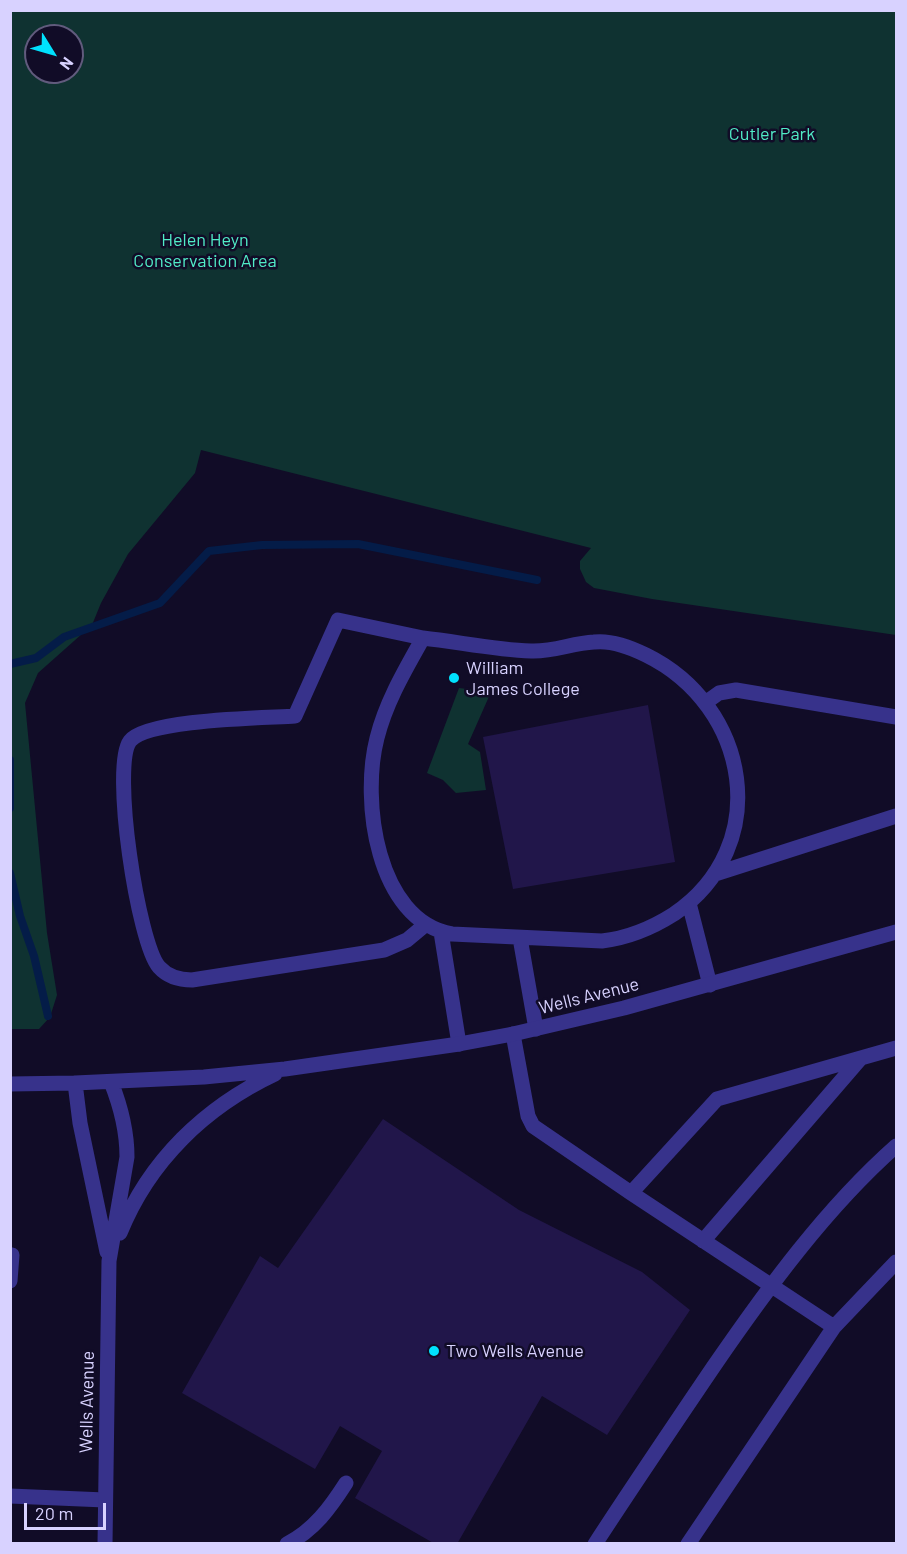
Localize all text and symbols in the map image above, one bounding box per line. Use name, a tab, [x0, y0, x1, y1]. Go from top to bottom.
north arrow	[24, 24, 84, 84]
text: N	[56, 54, 78, 74]
park label: Cutler Park	[729, 123, 815, 145]
park label: Helen Heyn Conservation Area	[133, 229, 277, 272]
place label: William James College	[466, 657, 580, 700]
marker: William James College	[447, 671, 461, 685]
street label: Wells Avenue	[537, 973, 641, 1019]
place label: Two Wells Avenue	[446, 1340, 584, 1362]
marker: Two Wells Avenue	[427, 1344, 441, 1358]
street label: Wells Avenue	[75, 1351, 99, 1453]
scale bar	[27, 1491, 110, 1529]
text: 20 m	[35, 1502, 73, 1524]

